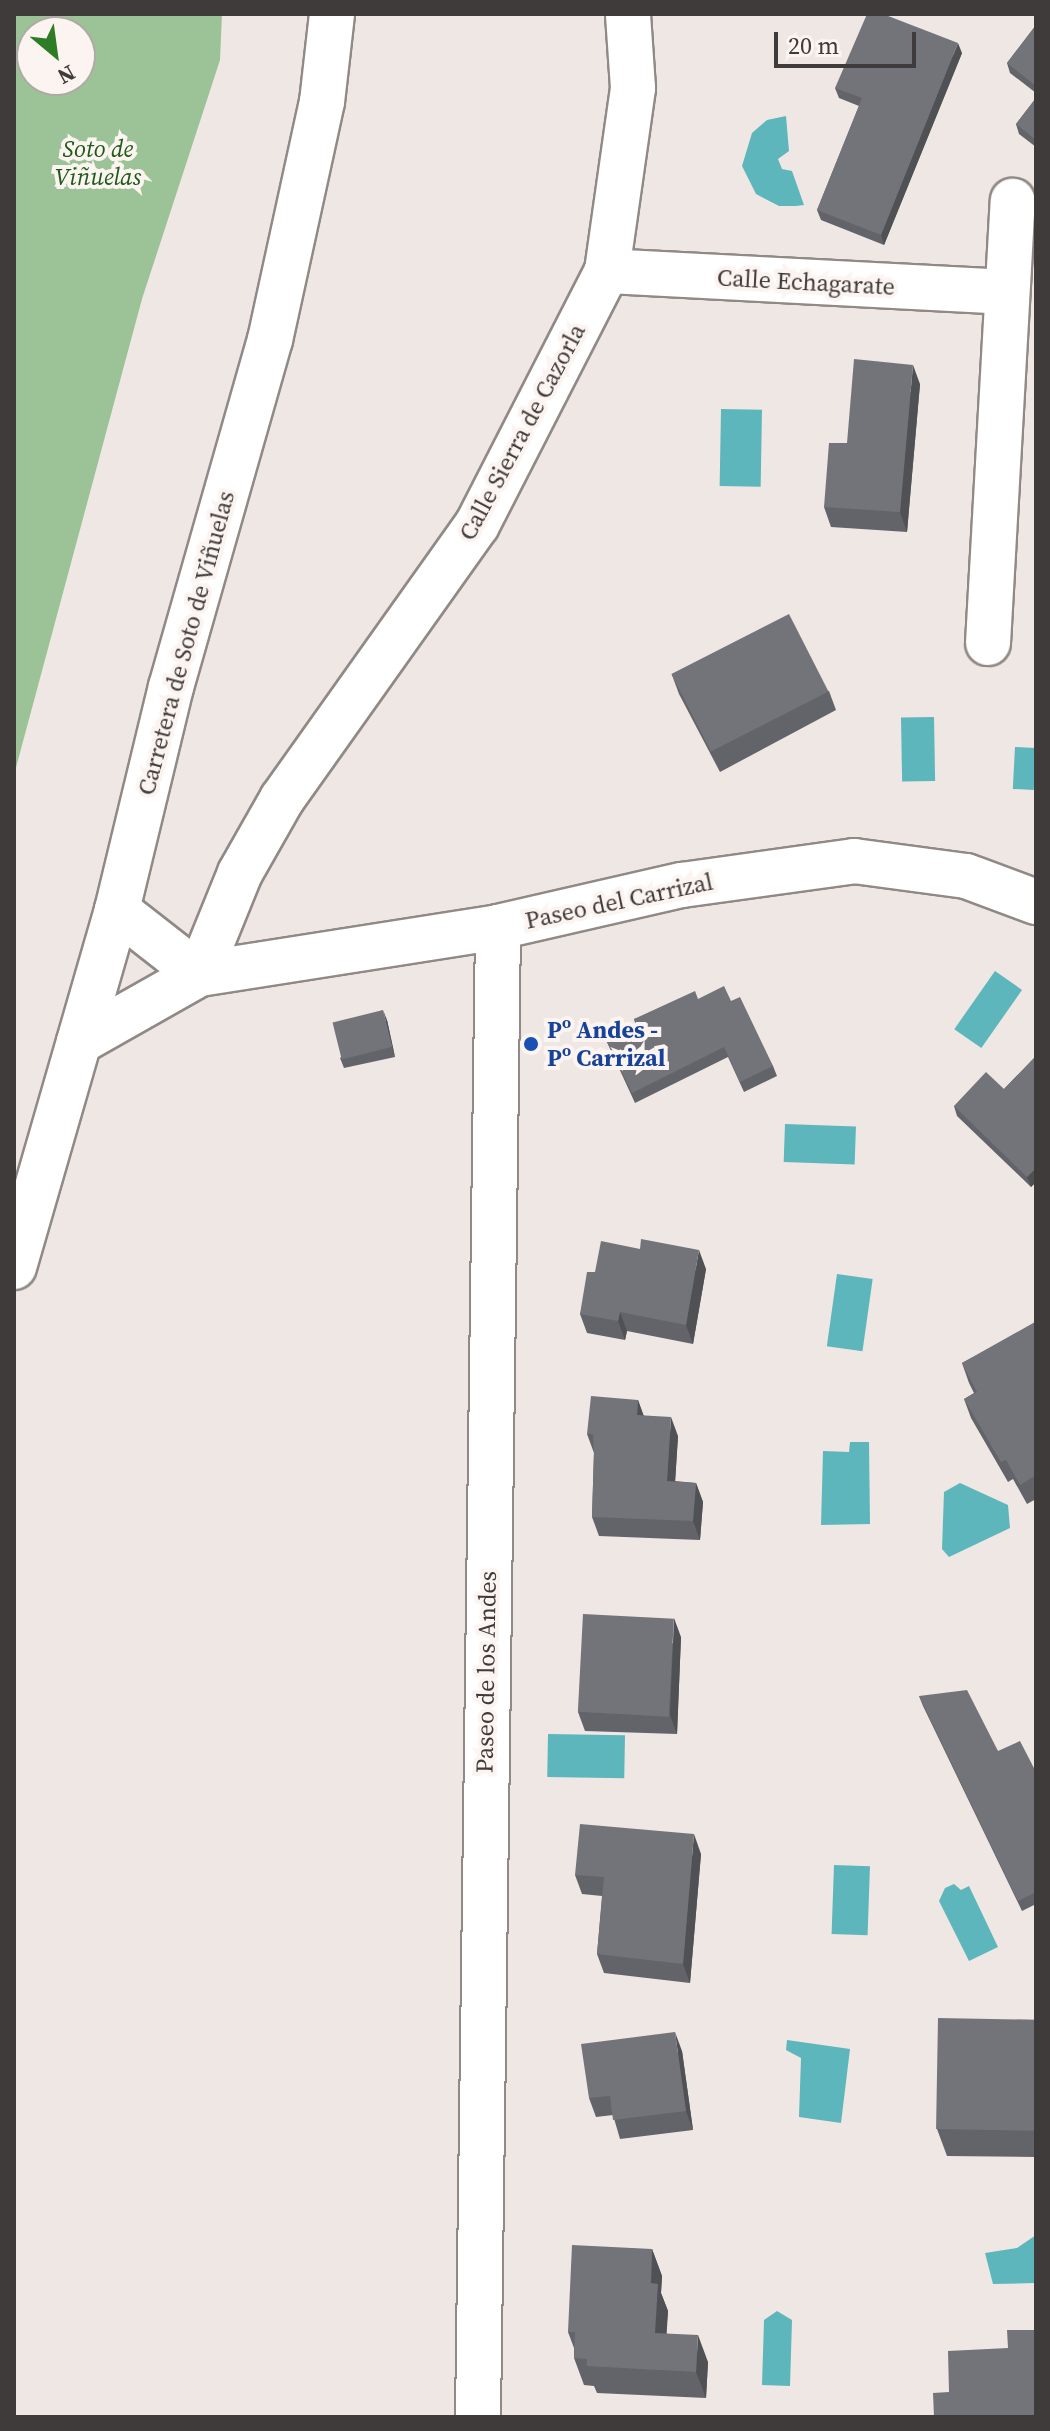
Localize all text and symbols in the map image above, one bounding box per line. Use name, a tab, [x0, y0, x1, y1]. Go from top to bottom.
north arrow	[16, 16, 96, 96]
scale bar	[778, 16, 920, 66]
text: 20 m	[788, 29, 839, 62]
text: N	[52, 58, 81, 92]
park label: Soto de Viñuelas	[55, 135, 141, 191]
street label: Calle Echagarate	[716, 263, 896, 301]
street label: Calle Sierra de Cazorla	[453, 319, 591, 545]
street label: Carretera de Soto de Viñuelas	[131, 487, 241, 799]
street label: Paseo del Carrizal	[523, 867, 715, 935]
place label: Pº Andes - Pº Carrizal	[547, 1016, 665, 1072]
marker: Pº Andes - Pº Carrizal	[522, 1035, 540, 1053]
street label: Paseo de los Andes	[470, 1571, 502, 1773]

